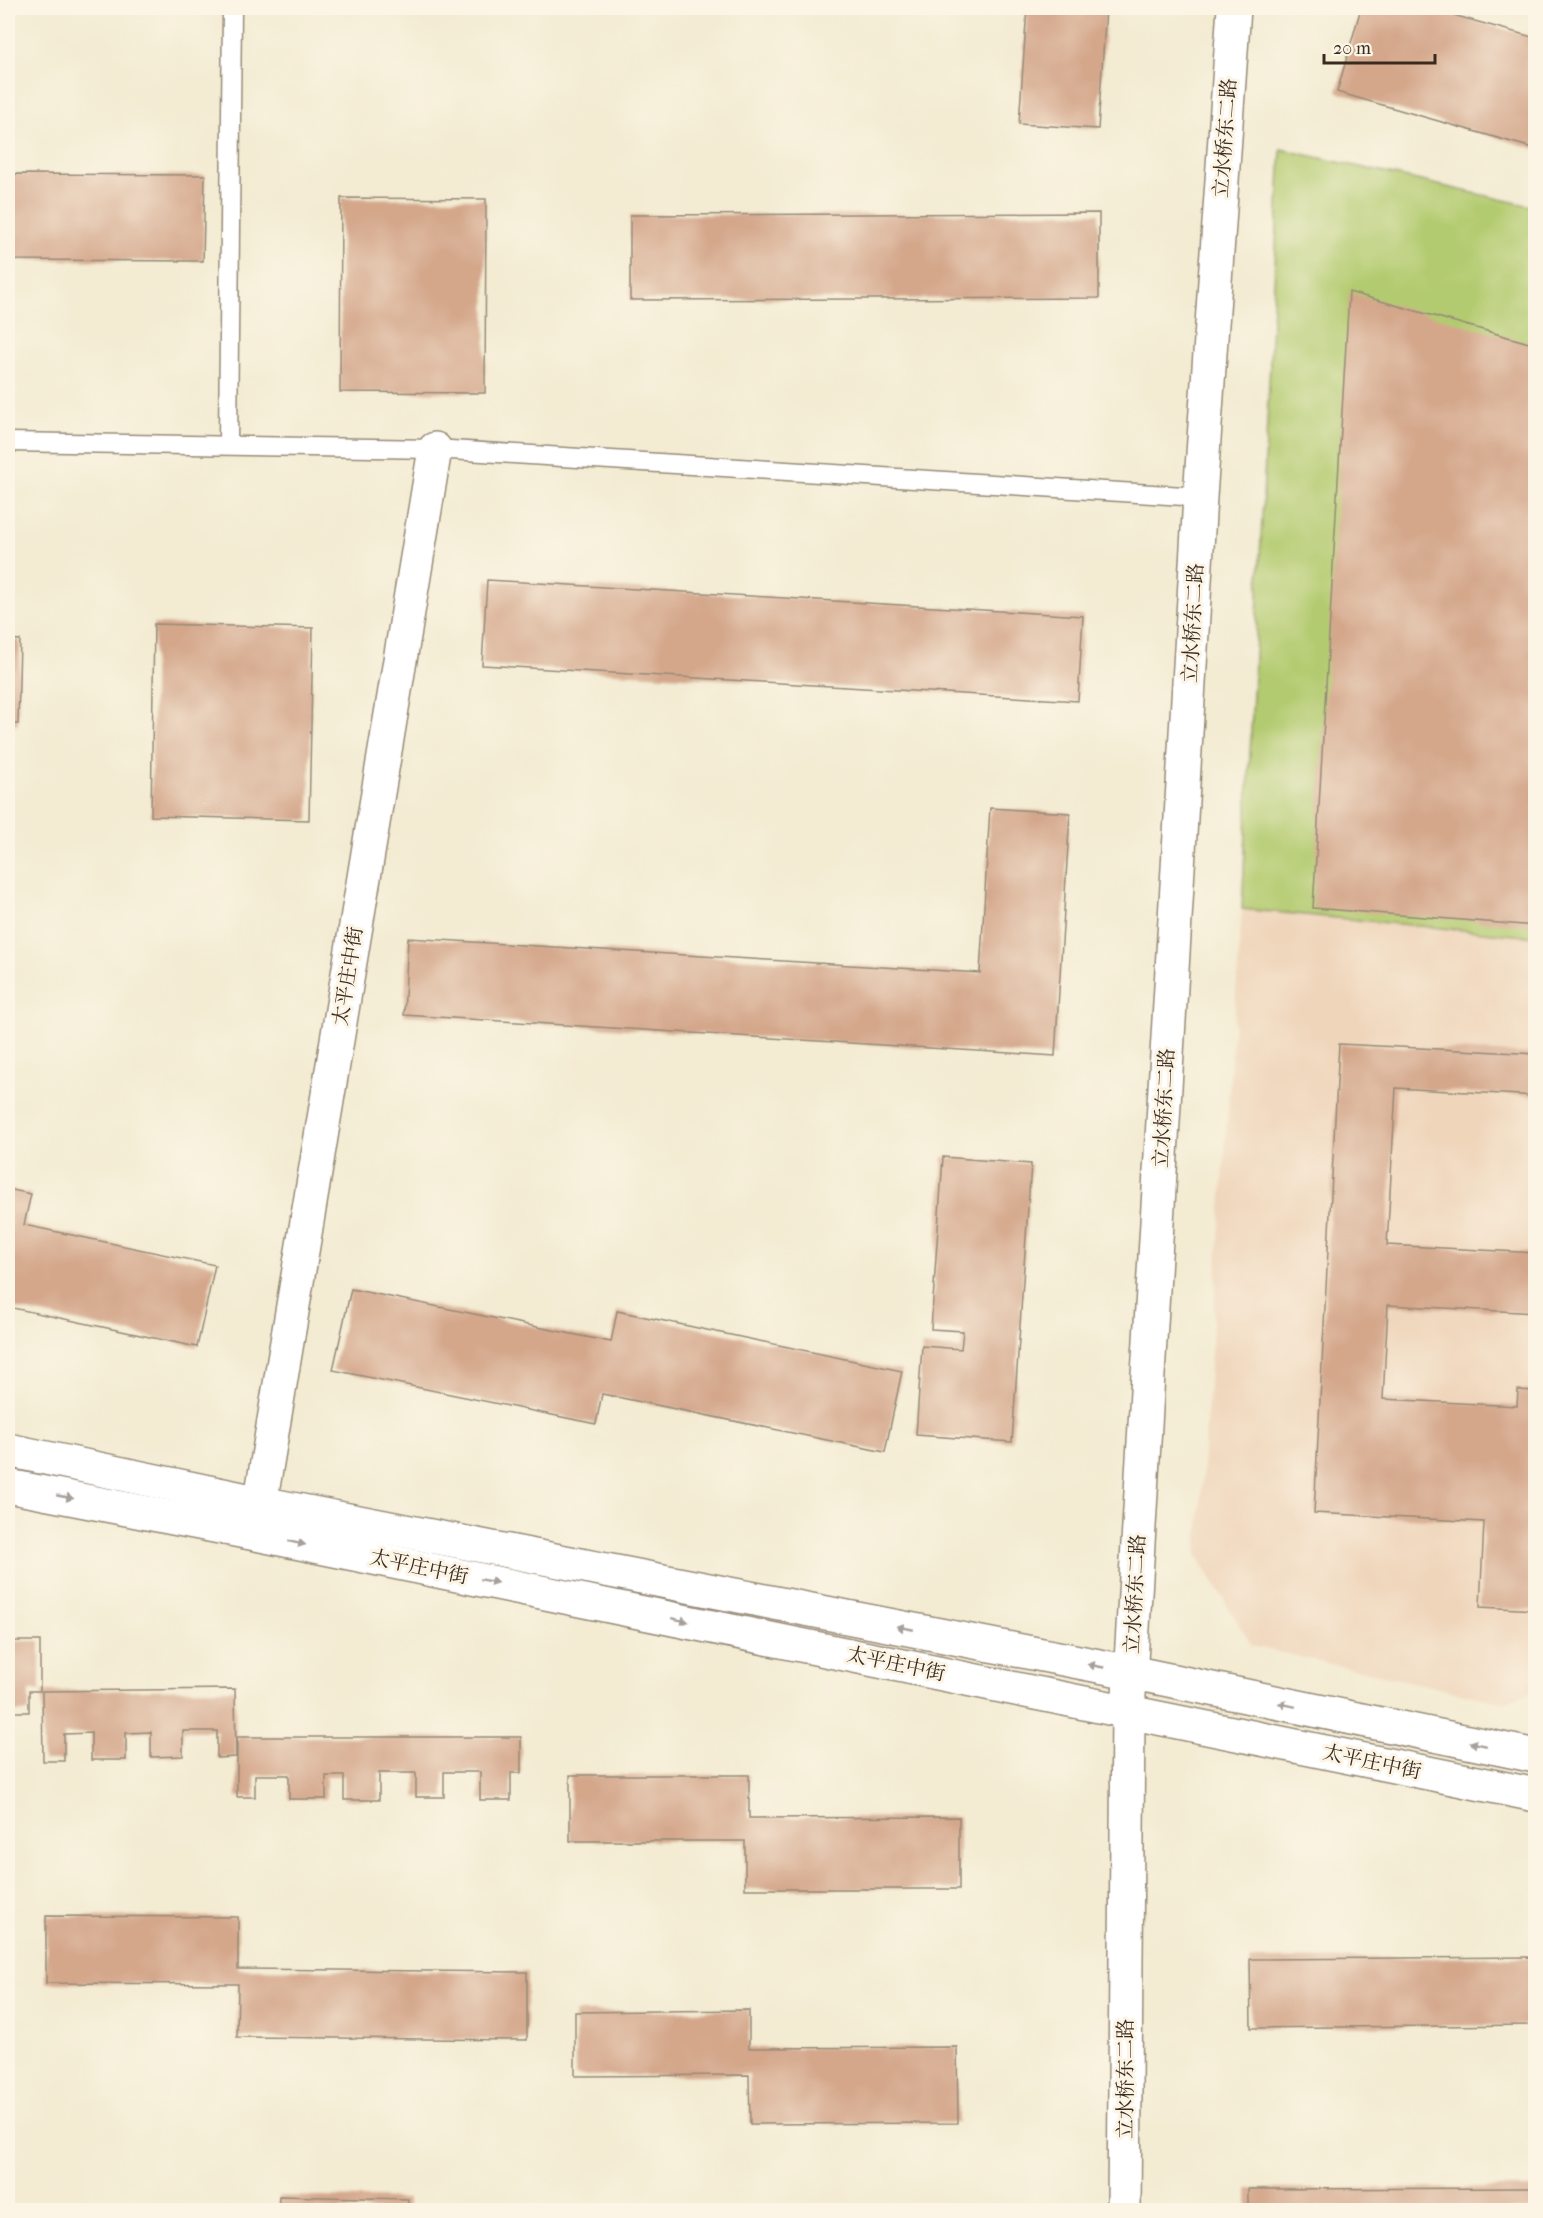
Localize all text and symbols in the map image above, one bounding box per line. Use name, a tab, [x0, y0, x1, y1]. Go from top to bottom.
scale bar	[1324, 27, 1435, 65]
text: 20 m	[1333, 38, 1371, 59]
street label: 立水桥东二路	[1209, 77, 1241, 199]
street label: 立水桥东二路	[1178, 562, 1208, 684]
street label: 太平庄中街	[329, 925, 367, 1027]
street label: 立水桥东二路	[1149, 1047, 1179, 1169]
one-way arrow	[56, 1493, 75, 1502]
street label: 立水桥东二路	[1120, 1533, 1150, 1655]
one-way arrow	[288, 1538, 307, 1548]
street label: 太平庄中街	[368, 1545, 470, 1589]
one-way arrow	[479, 1577, 498, 1587]
one-way arrow	[670, 1616, 689, 1625]
one-way arrow	[895, 1623, 914, 1632]
street label: 太平庄中街	[845, 1642, 947, 1686]
one-way arrow	[1086, 1661, 1105, 1670]
one-way arrow	[1277, 1700, 1296, 1709]
one-way arrow	[1468, 1739, 1487, 1748]
street label: 太平庄中街	[1321, 1740, 1423, 1784]
street label: 立水桥东二路	[1114, 2019, 1137, 2139]

